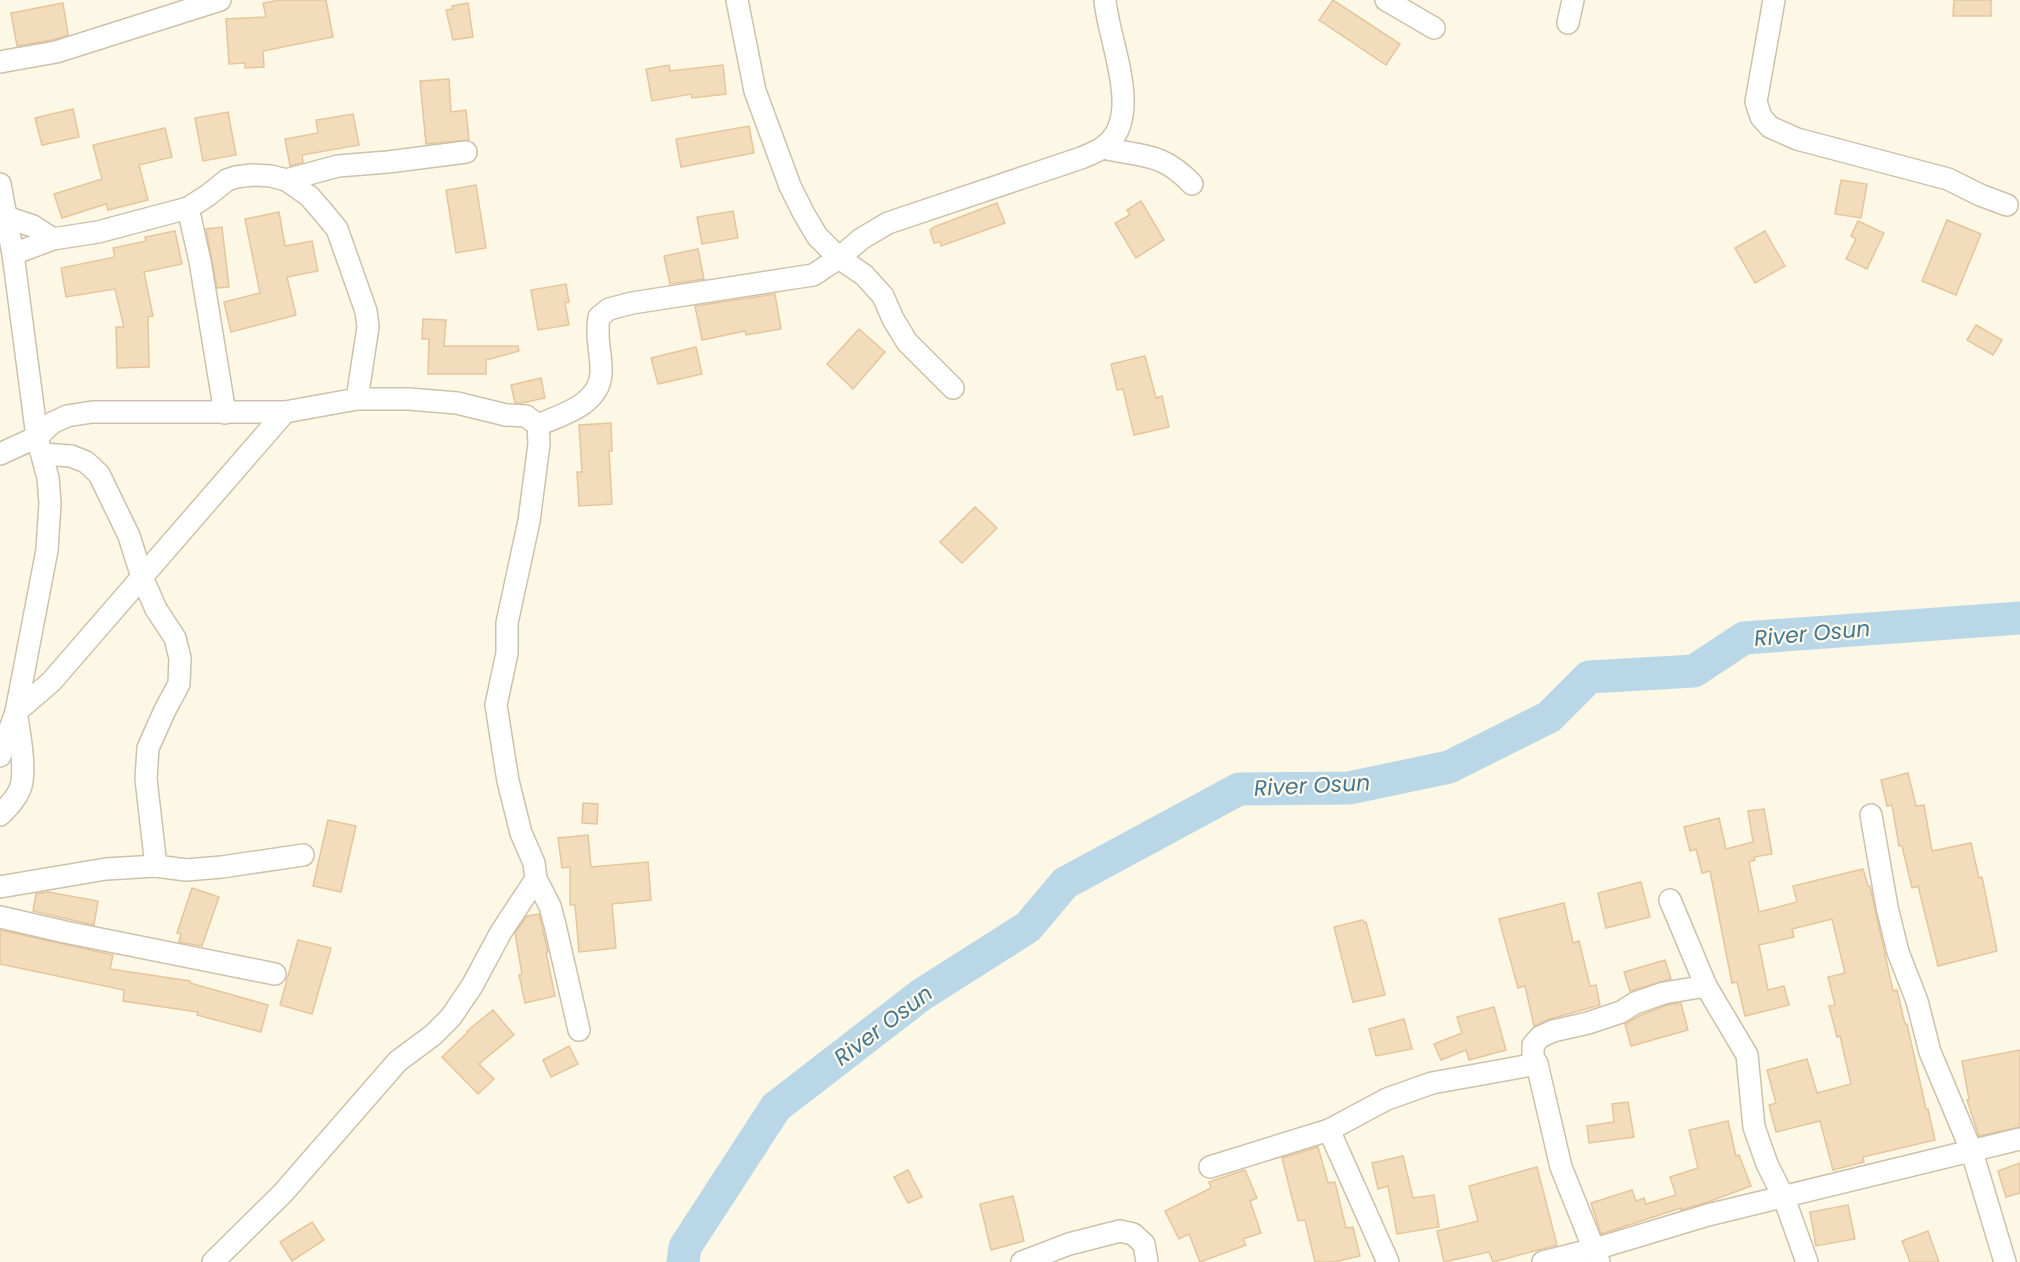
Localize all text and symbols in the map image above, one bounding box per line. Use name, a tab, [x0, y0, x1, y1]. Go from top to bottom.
water label: River Osun	[1753, 613, 1871, 654]
water label: River Osun	[1253, 767, 1371, 804]
water label: River Osun	[827, 978, 939, 1073]

